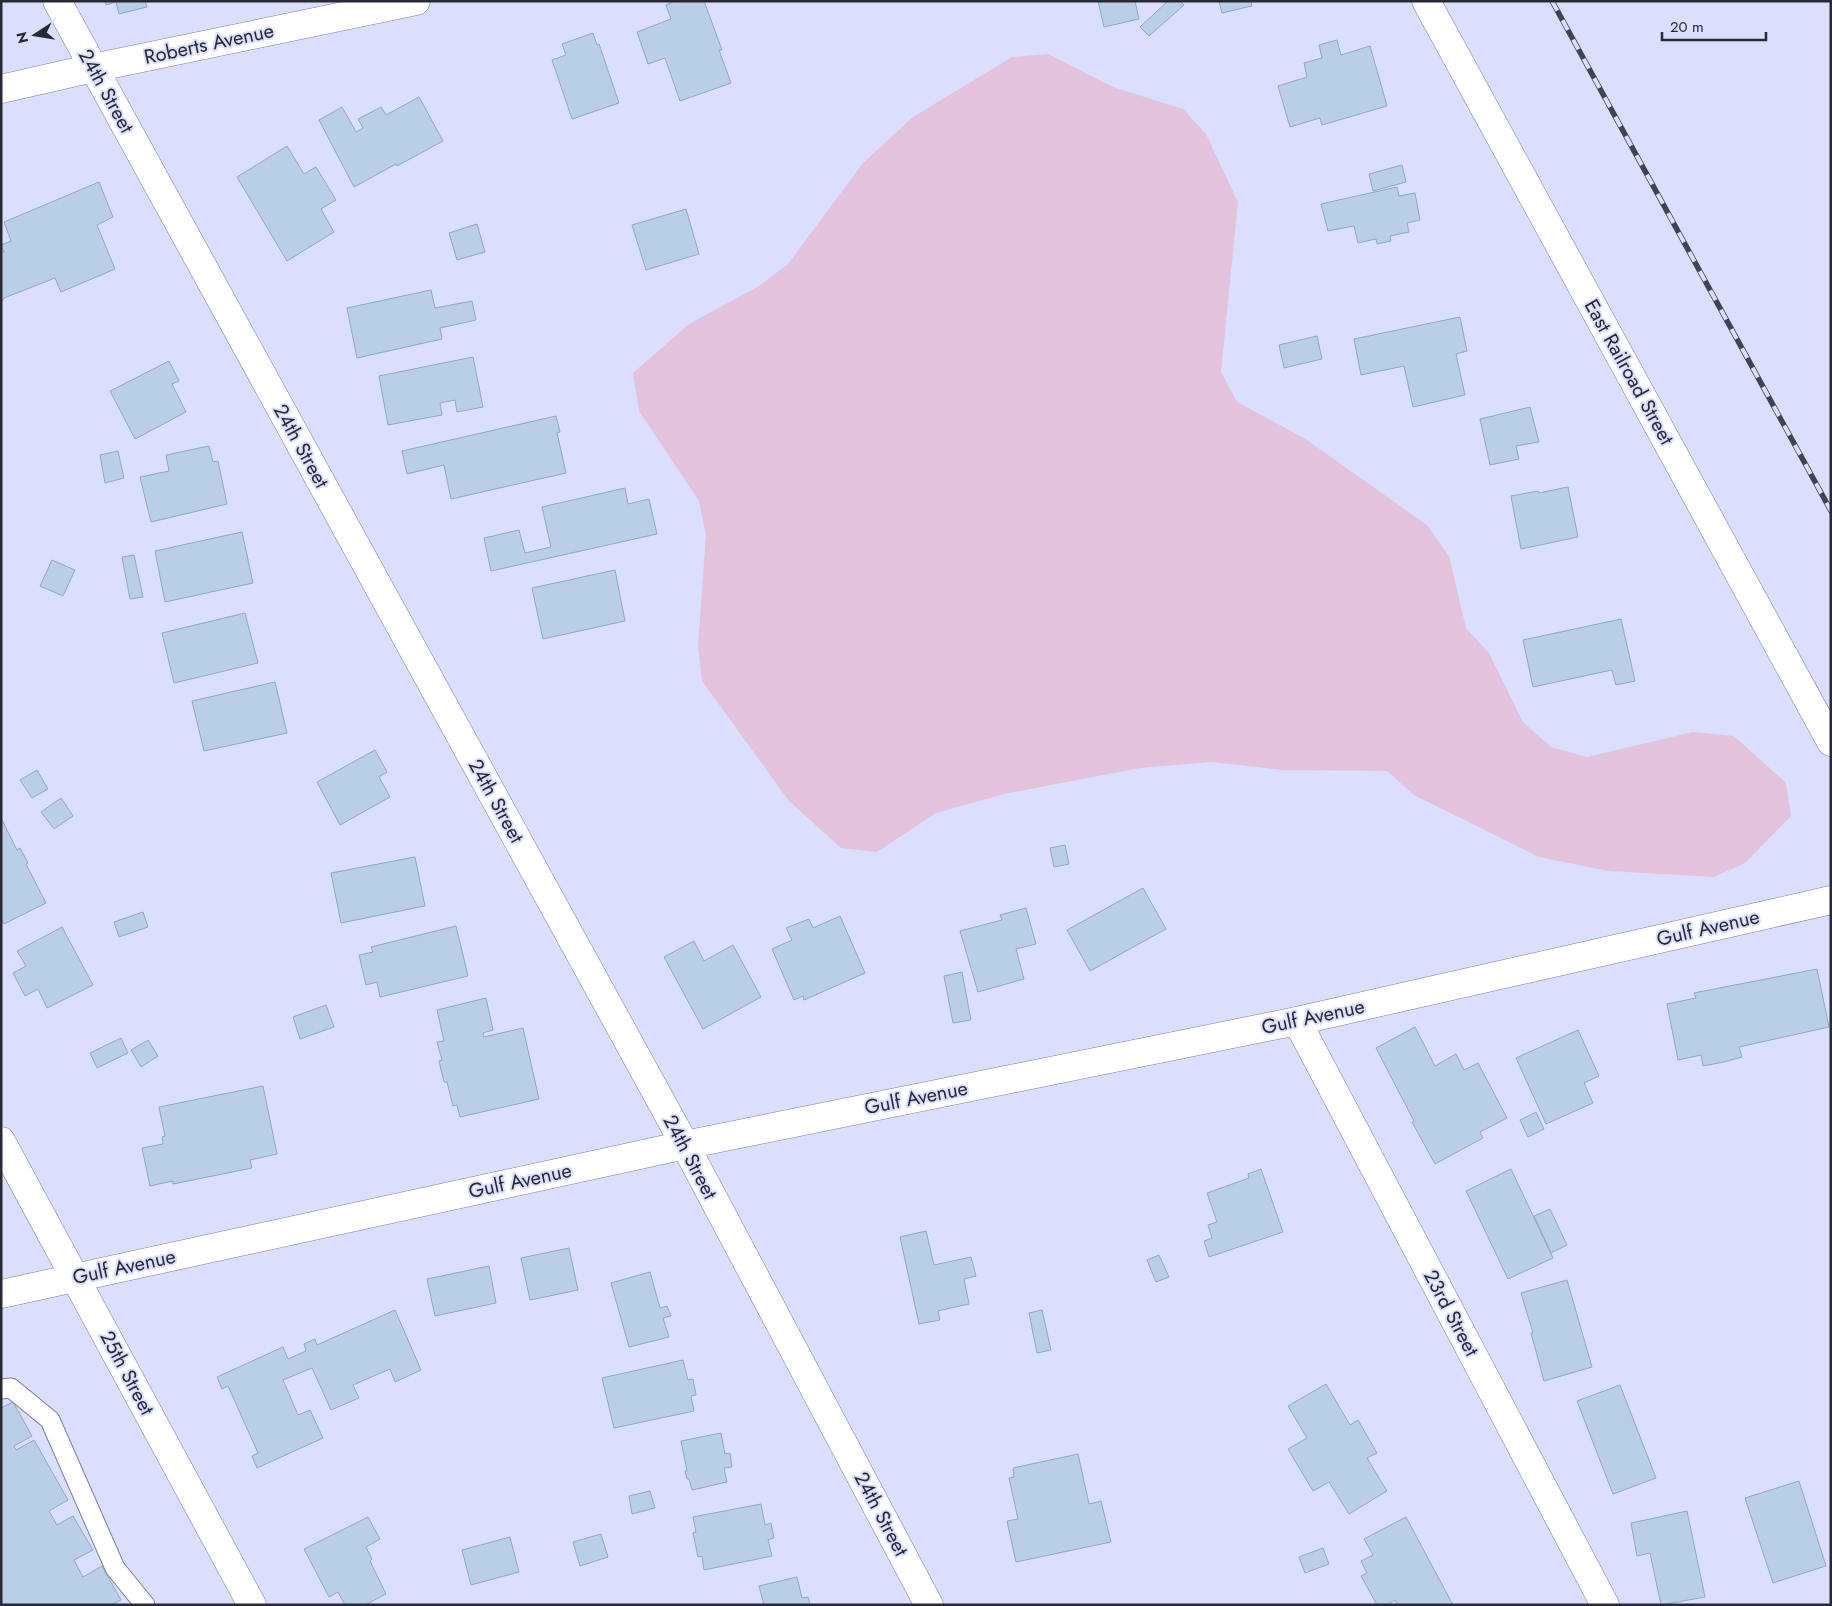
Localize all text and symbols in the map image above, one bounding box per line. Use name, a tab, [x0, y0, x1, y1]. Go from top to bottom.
north arrow	[10, 10, 60, 60]
scale bar	[1662, 10, 1766, 42]
street label: Roberts Avenue	[142, 16, 276, 72]
text: 20 m	[1670, 16, 1704, 38]
text: N	[11, 30, 33, 45]
street label: 24th Street	[71, 44, 141, 138]
street label: East Railroad Street	[1577, 294, 1681, 450]
street label: 24th Street	[266, 399, 336, 493]
street label: 24th Street	[461, 754, 531, 848]
street label: Gulf Avenue	[1654, 902, 1762, 954]
street label: Gulf Avenue	[1259, 992, 1367, 1042]
street label: Gulf Avenue	[862, 1074, 970, 1122]
street label: 24th Street	[656, 1110, 725, 1205]
street label: Gulf Avenue	[466, 1156, 574, 1206]
street label: Gulf Avenue	[70, 1242, 178, 1292]
street label: 23rd Street	[1416, 1265, 1486, 1362]
street label: 25th Street	[93, 1326, 161, 1420]
street label: 24th Street	[847, 1467, 916, 1562]

